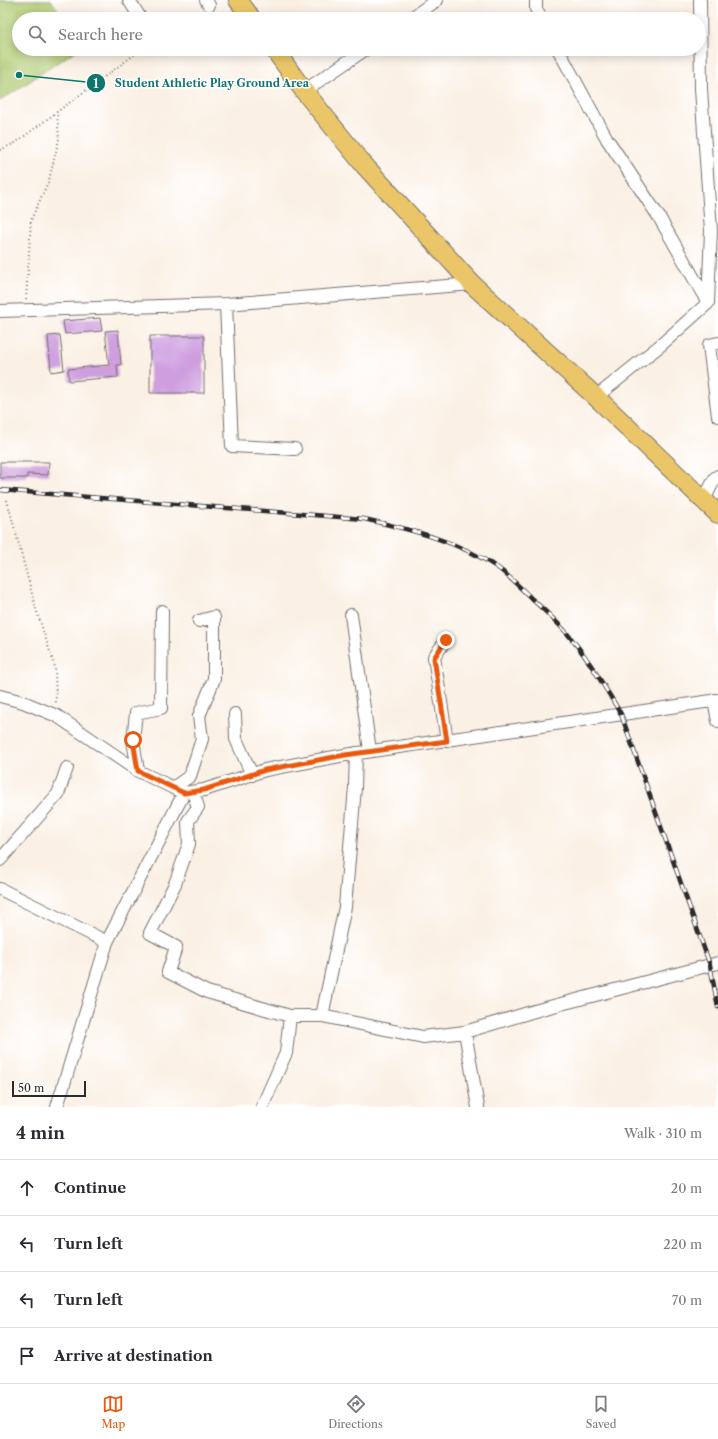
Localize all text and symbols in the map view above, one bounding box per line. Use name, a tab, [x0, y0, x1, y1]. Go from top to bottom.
search box	[12, 12, 706, 56]
icon: search	[26, 23, 48, 45]
text: Search here	[58, 25, 143, 44]
callout: Student Athletic Play Ground Area	[86, 72, 317, 95]
text: 1	[93, 76, 99, 91]
text: Student Athletic Play Ground Area	[115, 76, 310, 90]
route end	[437, 631, 455, 649]
route start	[124, 731, 142, 749]
scale bar	[12, 1079, 86, 1098]
text: 50 m	[18, 1081, 44, 1095]
text: 4 min	[16, 1123, 65, 1143]
text: Walk · 310 m	[624, 1125, 702, 1141]
icon: ahead	[16, 1177, 38, 1199]
text: Continue	[54, 1178, 126, 1197]
text: 20 m	[671, 1180, 702, 1196]
icon: left	[16, 1233, 38, 1255]
text: Turn left	[54, 1234, 123, 1253]
text: 220 m	[663, 1236, 702, 1252]
icon: left	[16, 1289, 38, 1311]
text: Turn left	[54, 1290, 123, 1309]
text: 70 m	[672, 1292, 702, 1308]
icon: arrive	[16, 1345, 38, 1367]
text: Arrive at destination	[54, 1346, 213, 1365]
tab: Map	[102, 1393, 125, 1431]
tab: Directions	[328, 1393, 383, 1431]
tab: Saved	[586, 1393, 616, 1431]

